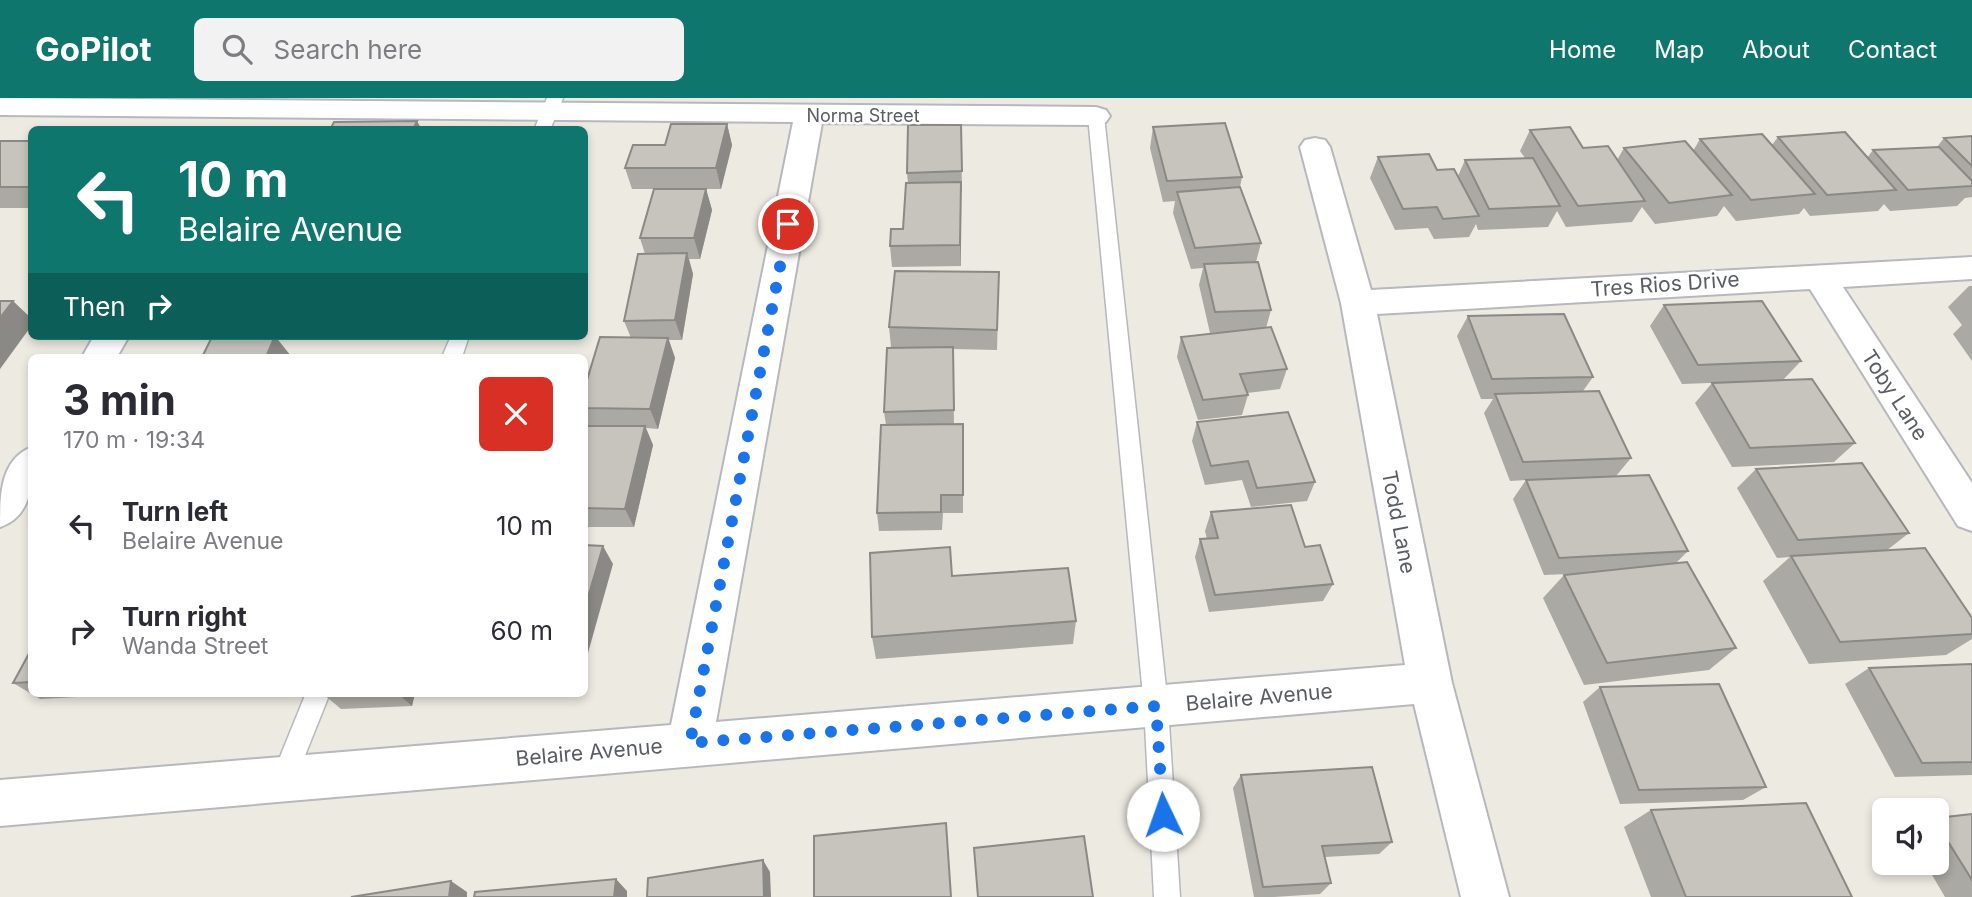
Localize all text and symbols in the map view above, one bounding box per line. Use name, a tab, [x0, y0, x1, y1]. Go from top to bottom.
search box	[194, 18, 684, 81]
text: GoPilot	[35, 29, 152, 69]
icon: search	[218, 30, 256, 68]
text: Search here	[274, 34, 422, 65]
text: Home	[1549, 35, 1616, 64]
text: Map	[1654, 35, 1704, 64]
text: About	[1742, 35, 1810, 64]
text: Contact	[1848, 35, 1937, 64]
street label: Norma Street	[806, 105, 920, 126]
text: 10 m	[178, 150, 289, 209]
icon: left	[63, 154, 154, 245]
pin	[758, 194, 818, 254]
icon: arrive	[769, 205, 807, 243]
text: Belaire Avenue	[178, 210, 403, 249]
street label: Tres Rios Drive	[1590, 266, 1740, 302]
icon: right	[140, 287, 178, 325]
text: Then	[63, 291, 126, 322]
street label: Toby Lane	[1856, 345, 1934, 445]
text: 3 min	[63, 374, 176, 425]
button: close	[479, 377, 553, 451]
text: 170 m · 19:34	[63, 426, 205, 454]
street label: Todd Lane	[1377, 468, 1421, 576]
text: Turn left	[122, 496, 228, 527]
icon: left	[63, 507, 101, 545]
text: 10 m	[496, 510, 553, 541]
text: Belaire Avenue	[122, 527, 283, 555]
text: Turn right	[122, 601, 247, 632]
icon: right	[63, 612, 101, 650]
text: 60 m	[490, 615, 553, 646]
text: Wanda Street	[122, 632, 268, 660]
street label: Belaire Avenue	[1184, 678, 1334, 716]
street label: Belaire Avenue	[514, 733, 664, 771]
position arrow	[1126, 778, 1200, 852]
map controls	[1872, 798, 1949, 875]
button: sound	[1872, 798, 1949, 875]

